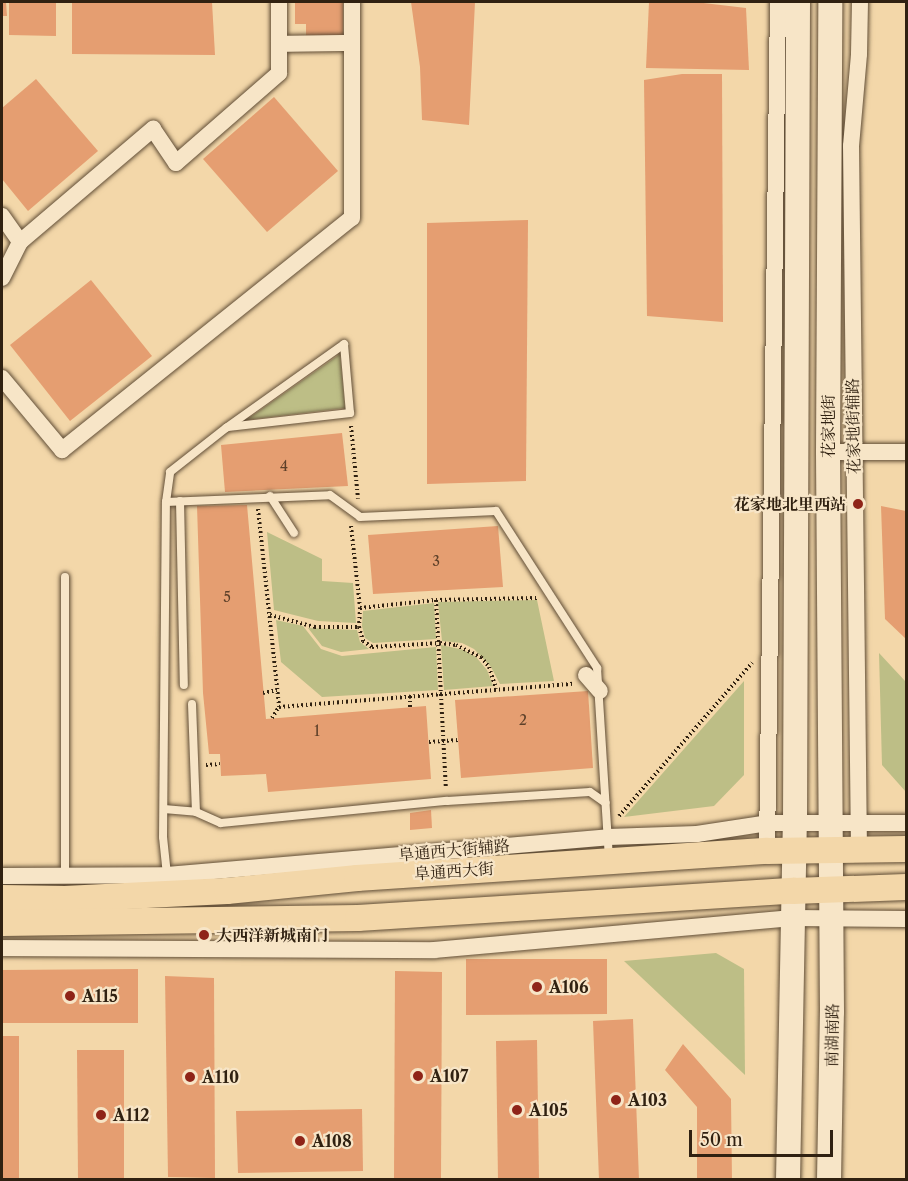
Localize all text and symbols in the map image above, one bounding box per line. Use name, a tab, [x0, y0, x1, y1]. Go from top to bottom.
street label: 花家地街辅路	[843, 378, 863, 474]
street label: 花家地街	[818, 394, 838, 458]
house number: 4	[280, 458, 288, 474]
place label: 花家地北里西站	[734, 494, 846, 514]
marker: 花家地北里西站	[851, 497, 865, 511]
house number: 3	[432, 553, 440, 569]
house number: 5	[223, 589, 231, 605]
house number: 2	[519, 712, 527, 728]
house number: 1	[314, 723, 320, 739]
street label: 阜通西大街辅路	[397, 836, 511, 864]
street label: 阜通西大街	[413, 859, 495, 883]
place label: 大西洋新城南门	[216, 925, 328, 945]
marker: 大西洋新城南门	[197, 928, 211, 942]
place label: A106	[549, 977, 588, 997]
marker: A106	[530, 980, 544, 994]
place label: A115	[82, 986, 118, 1006]
marker: A115	[63, 989, 77, 1003]
street label: 南湖南路	[822, 1003, 842, 1067]
place label: A107	[430, 1066, 468, 1086]
place label: A110	[202, 1067, 239, 1087]
marker: A107	[411, 1069, 425, 1083]
marker: A110	[183, 1070, 197, 1084]
place label: A103	[628, 1090, 667, 1110]
marker: A103	[609, 1093, 623, 1107]
place label: A105	[529, 1100, 568, 1120]
marker: A105	[510, 1103, 524, 1117]
place label: A112	[113, 1105, 150, 1125]
marker: A112	[94, 1108, 108, 1122]
scale bar	[692, 1118, 836, 1156]
text: 50 m	[700, 1129, 743, 1151]
place label: A108	[312, 1131, 352, 1151]
marker: A108	[293, 1134, 307, 1148]

